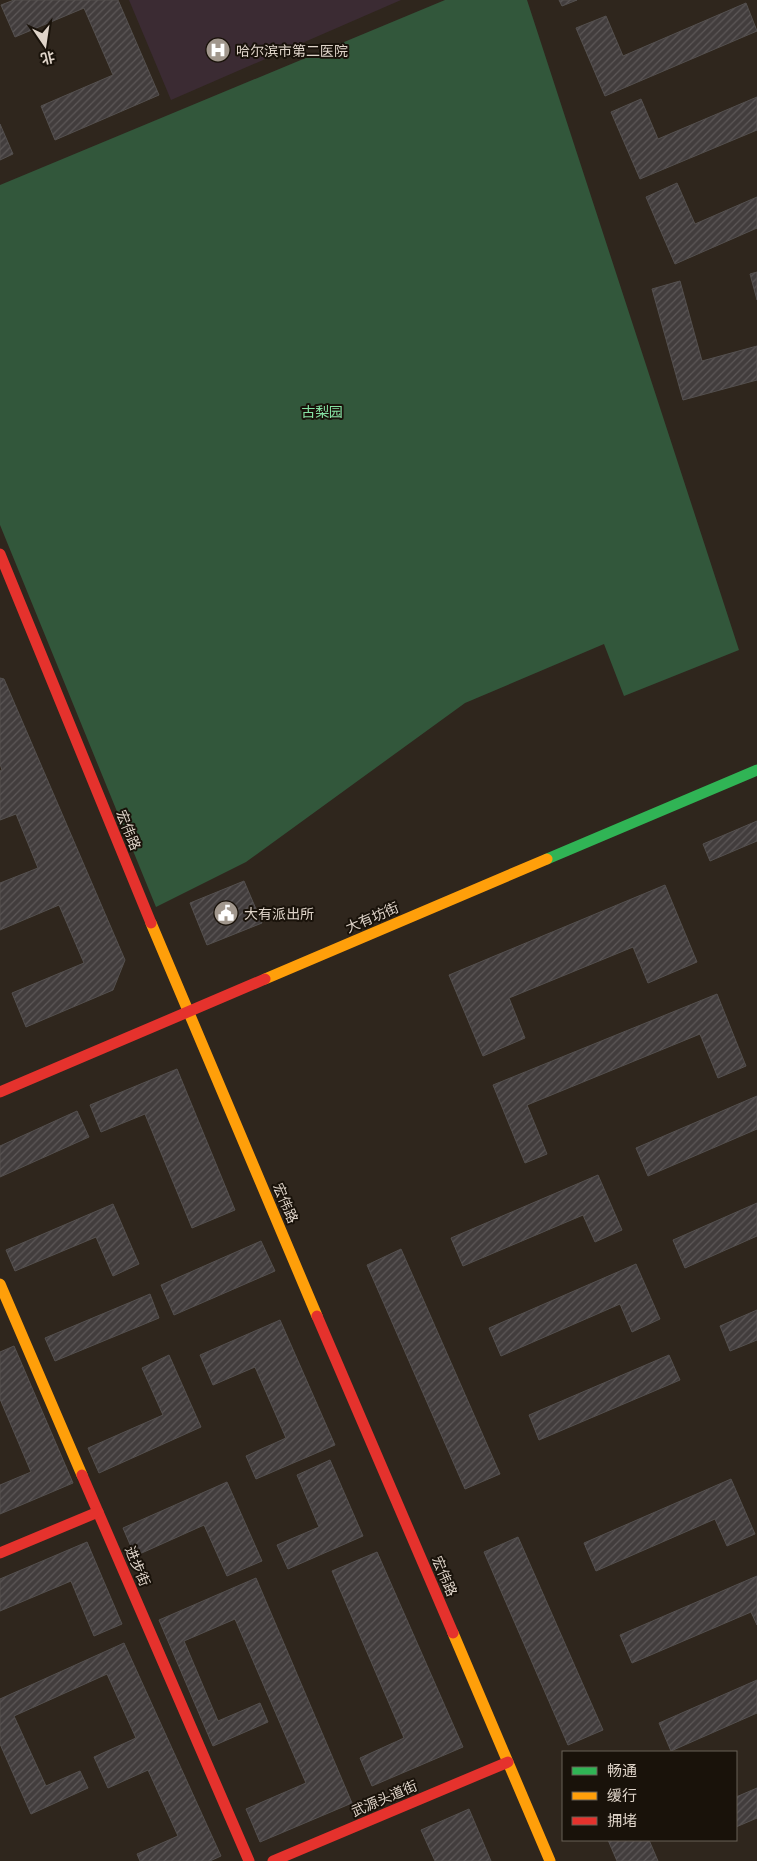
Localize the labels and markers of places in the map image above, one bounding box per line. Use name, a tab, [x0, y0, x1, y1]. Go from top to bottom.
hospital icon: 哈尔滨市第二医院	[205, 37, 231, 63]
place label: 哈尔滨市第二医院	[236, 41, 348, 60]
public building icon: 大有派出所	[213, 900, 239, 926]
place label: 大有派出所	[244, 904, 314, 923]

